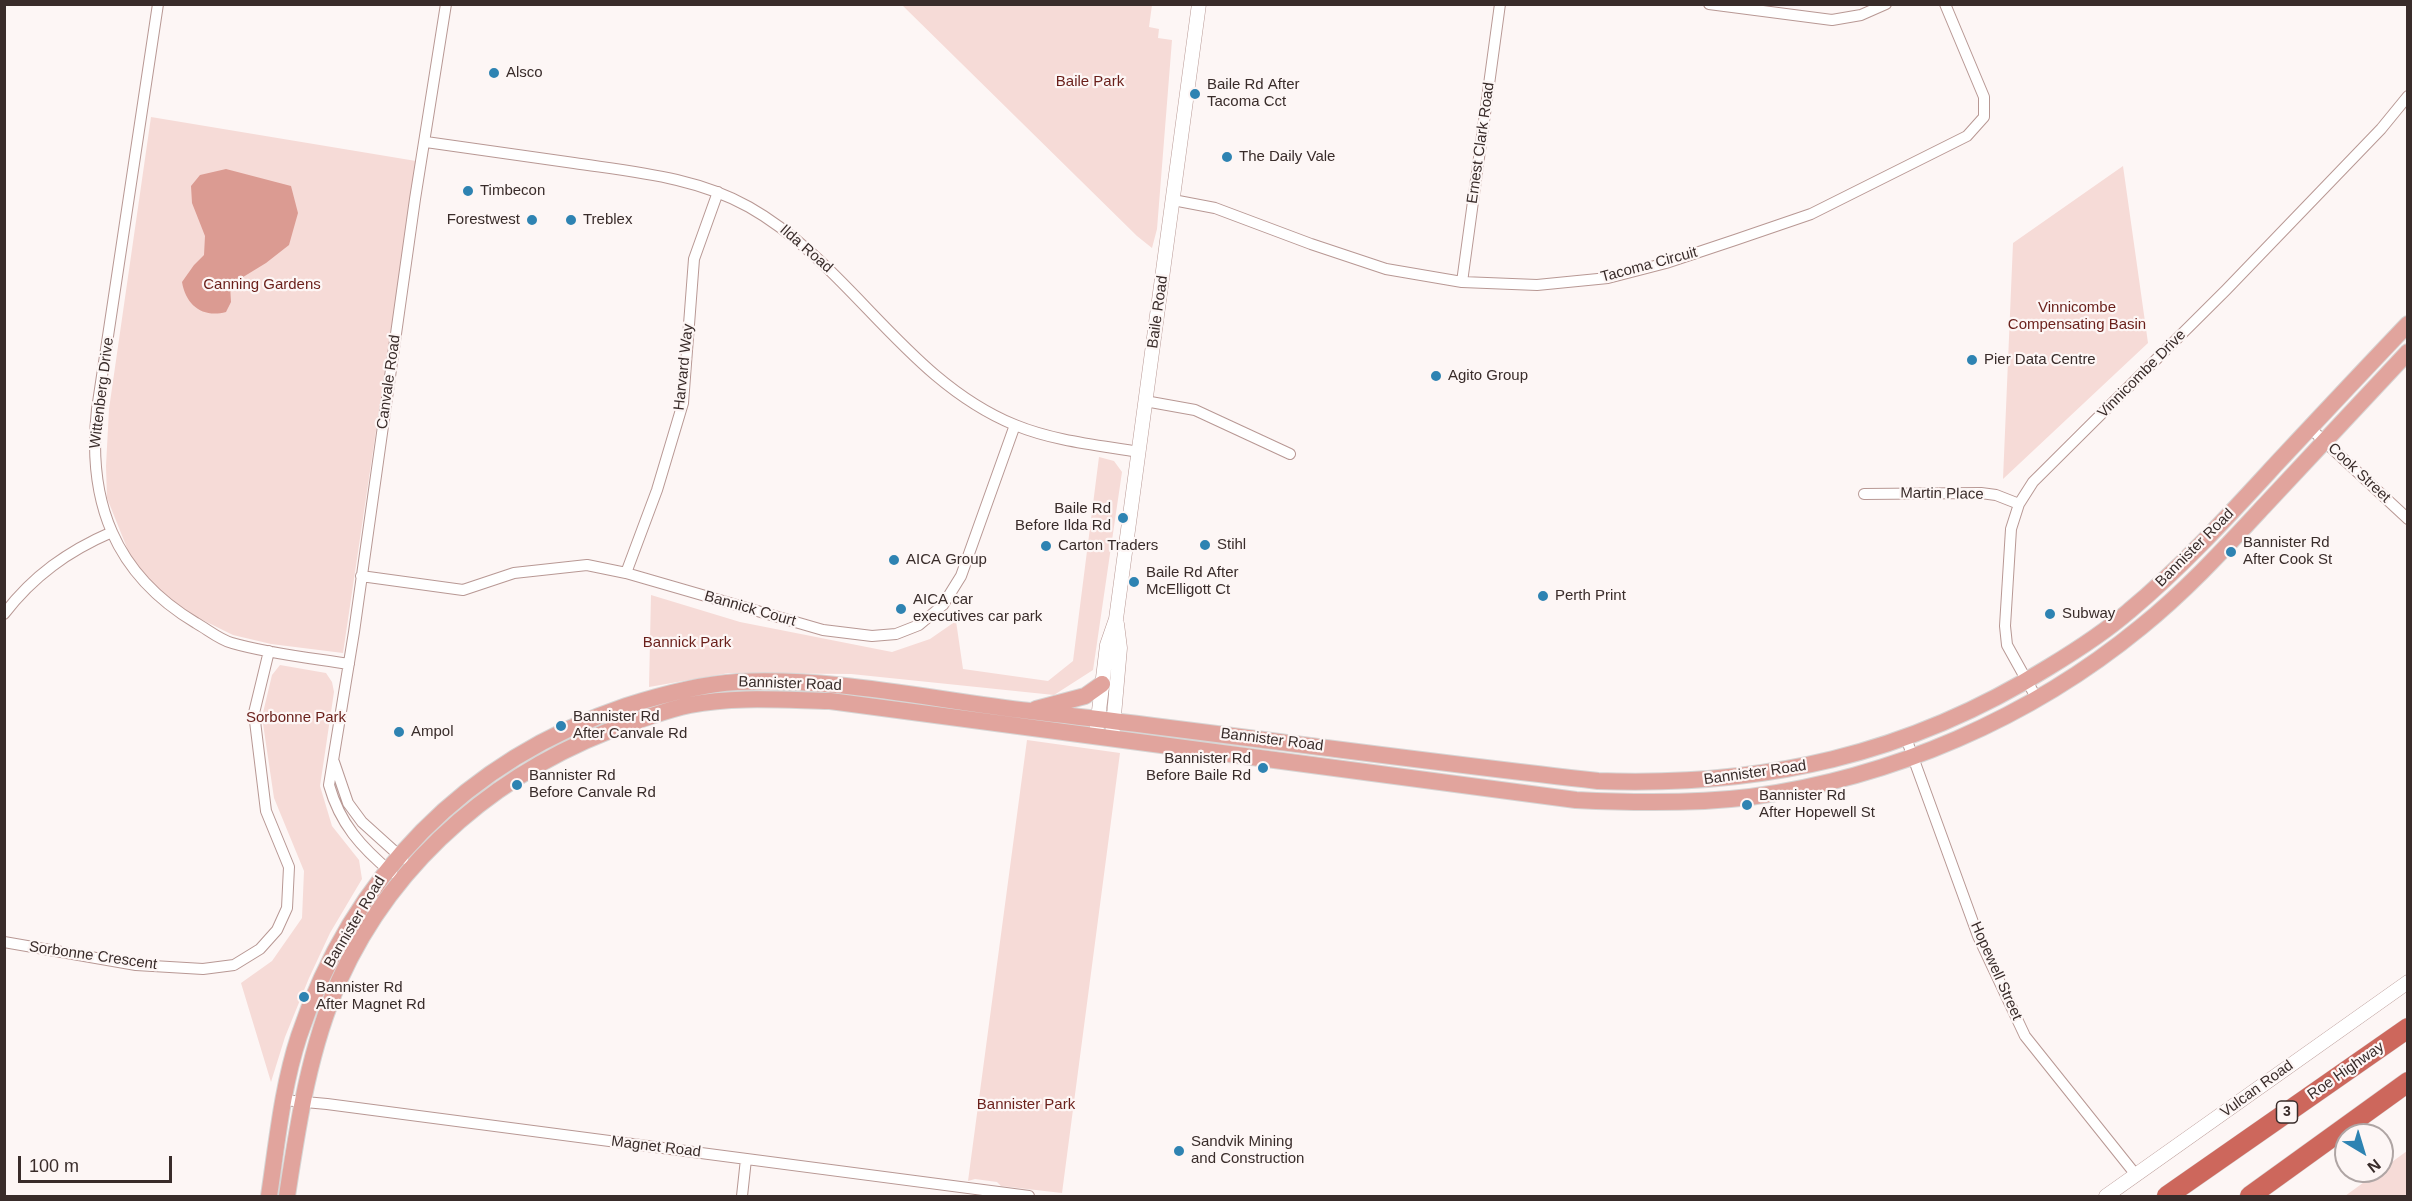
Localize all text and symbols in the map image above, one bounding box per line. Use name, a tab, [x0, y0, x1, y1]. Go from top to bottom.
place label: Alsco	[506, 64, 543, 82]
marker: Alsco	[487, 66, 501, 80]
park label: Baile Park	[1056, 73, 1124, 91]
place label: Baile Rd After Tacoma Cct	[1207, 76, 1300, 111]
street label: Ernest Clark Road	[1464, 81, 1498, 205]
marker: Baile Rd After Tacoma Cct	[1188, 87, 1202, 101]
place label: The Daily Vale	[1239, 148, 1335, 166]
marker: The Daily Vale	[1220, 150, 1234, 164]
place label: Timbecon	[480, 182, 545, 200]
marker: Timbecon	[461, 184, 475, 198]
place label: Forestwest	[447, 211, 520, 229]
place label: Treblex	[583, 211, 632, 229]
marker: Forestwest	[525, 213, 539, 227]
marker: Treblex	[564, 213, 578, 227]
street label: Ilda Road	[776, 221, 836, 277]
street label: Tacoma Circuit	[1599, 243, 1699, 287]
street label: Baile Road	[1144, 274, 1172, 350]
park label: Canning Gardens	[203, 276, 321, 294]
park label: Vinnicombe Compensating Basin	[2008, 299, 2146, 334]
street label: Harvard Way	[671, 323, 697, 411]
street label: Vinnicombe Drive	[2094, 326, 2190, 422]
street label: Canvale Road	[373, 334, 405, 430]
street label: Wittenberg Drive	[86, 336, 118, 450]
place label: Pier Data Centre	[1984, 351, 2096, 369]
marker: Pier Data Centre	[1965, 353, 1979, 367]
place label: Agito Group	[1448, 367, 1528, 385]
marker: Agito Group	[1429, 369, 1443, 383]
street label: Cook Street	[2324, 439, 2394, 507]
street label: Martin Place	[1900, 484, 1984, 504]
place label: Baile Rd Before Ilda Rd	[1015, 500, 1111, 535]
street label: Bannister Road	[2152, 505, 2238, 591]
marker: Baile Rd Before Ilda Rd	[1116, 511, 1130, 525]
place label: Bannister Rd After Cook St	[2243, 534, 2332, 569]
place label: Stihl	[1217, 536, 1246, 554]
place label: Carton Traders	[1058, 537, 1158, 555]
marker: Stihl	[1198, 538, 1212, 552]
marker: Carton Traders	[1039, 539, 1053, 553]
marker: Bannister Rd After Cook St	[2224, 545, 2238, 559]
place label: AICA Group	[906, 551, 987, 569]
marker: AICA Group	[887, 553, 901, 567]
place label: Baile Rd After McElligott Ct	[1146, 564, 1239, 599]
marker: Baile Rd After McElligott Ct	[1127, 575, 1141, 589]
street label: Bannick Court	[702, 587, 798, 631]
place label: Perth Print	[1555, 587, 1626, 605]
marker: Perth Print	[1536, 589, 1550, 603]
place label: AICA car executives car park	[913, 591, 1042, 626]
marker: AICA car executives car park	[894, 602, 908, 616]
place label: Subway	[2062, 605, 2115, 623]
marker: Subway	[2043, 607, 2057, 621]
park label: Bannick Park	[643, 634, 731, 652]
street label: Bannister Road	[738, 673, 842, 695]
place label: Bannister Rd After Canvale Rd	[573, 708, 687, 743]
park label: Sorbonne Park	[246, 709, 346, 727]
marker: Bannister Rd After Canvale Rd	[554, 719, 568, 733]
place label: Ampol	[411, 723, 454, 741]
marker: Ampol	[392, 725, 406, 739]
street label: Bannister Road	[1220, 725, 1324, 755]
place label: Bannister Rd Before Baile Rd	[1146, 750, 1251, 785]
street label: Bannister Road	[1703, 757, 1807, 789]
marker: Bannister Rd Before Baile Rd	[1256, 761, 1270, 775]
place label: Bannister Rd Before Canvale Rd	[529, 767, 656, 802]
marker: Bannister Rd Before Canvale Rd	[510, 778, 524, 792]
place label: Bannister Rd After Hopewell St	[1759, 787, 1875, 822]
marker: Bannister Rd After Hopewell St	[1740, 798, 1754, 812]
street label: Bannister Road	[321, 873, 389, 971]
street label: Hopewell Street	[1966, 919, 2026, 1023]
street label: Sorbonne Crescent	[28, 938, 158, 974]
place label: Bannister Rd After Magnet Rd	[316, 979, 425, 1014]
marker: Bannister Rd After Magnet Rd	[297, 990, 311, 1004]
street label: Roe Highway	[2304, 1038, 2388, 1104]
street label: Vulcan Road	[2217, 1057, 2297, 1121]
park label: Bannister Park	[977, 1096, 1075, 1114]
road number: 3	[2276, 1101, 2298, 1123]
north arrow	[2334, 1123, 2394, 1183]
street label: Magnet Road	[610, 1133, 702, 1161]
place label: Sandvik Mining and Construction	[1191, 1133, 1304, 1168]
scale bar	[21, 1144, 176, 1182]
marker: Sandvik Mining and Construction	[1172, 1144, 1186, 1158]
text: 100 m	[29, 1156, 79, 1176]
text: N	[2364, 1156, 2384, 1176]

